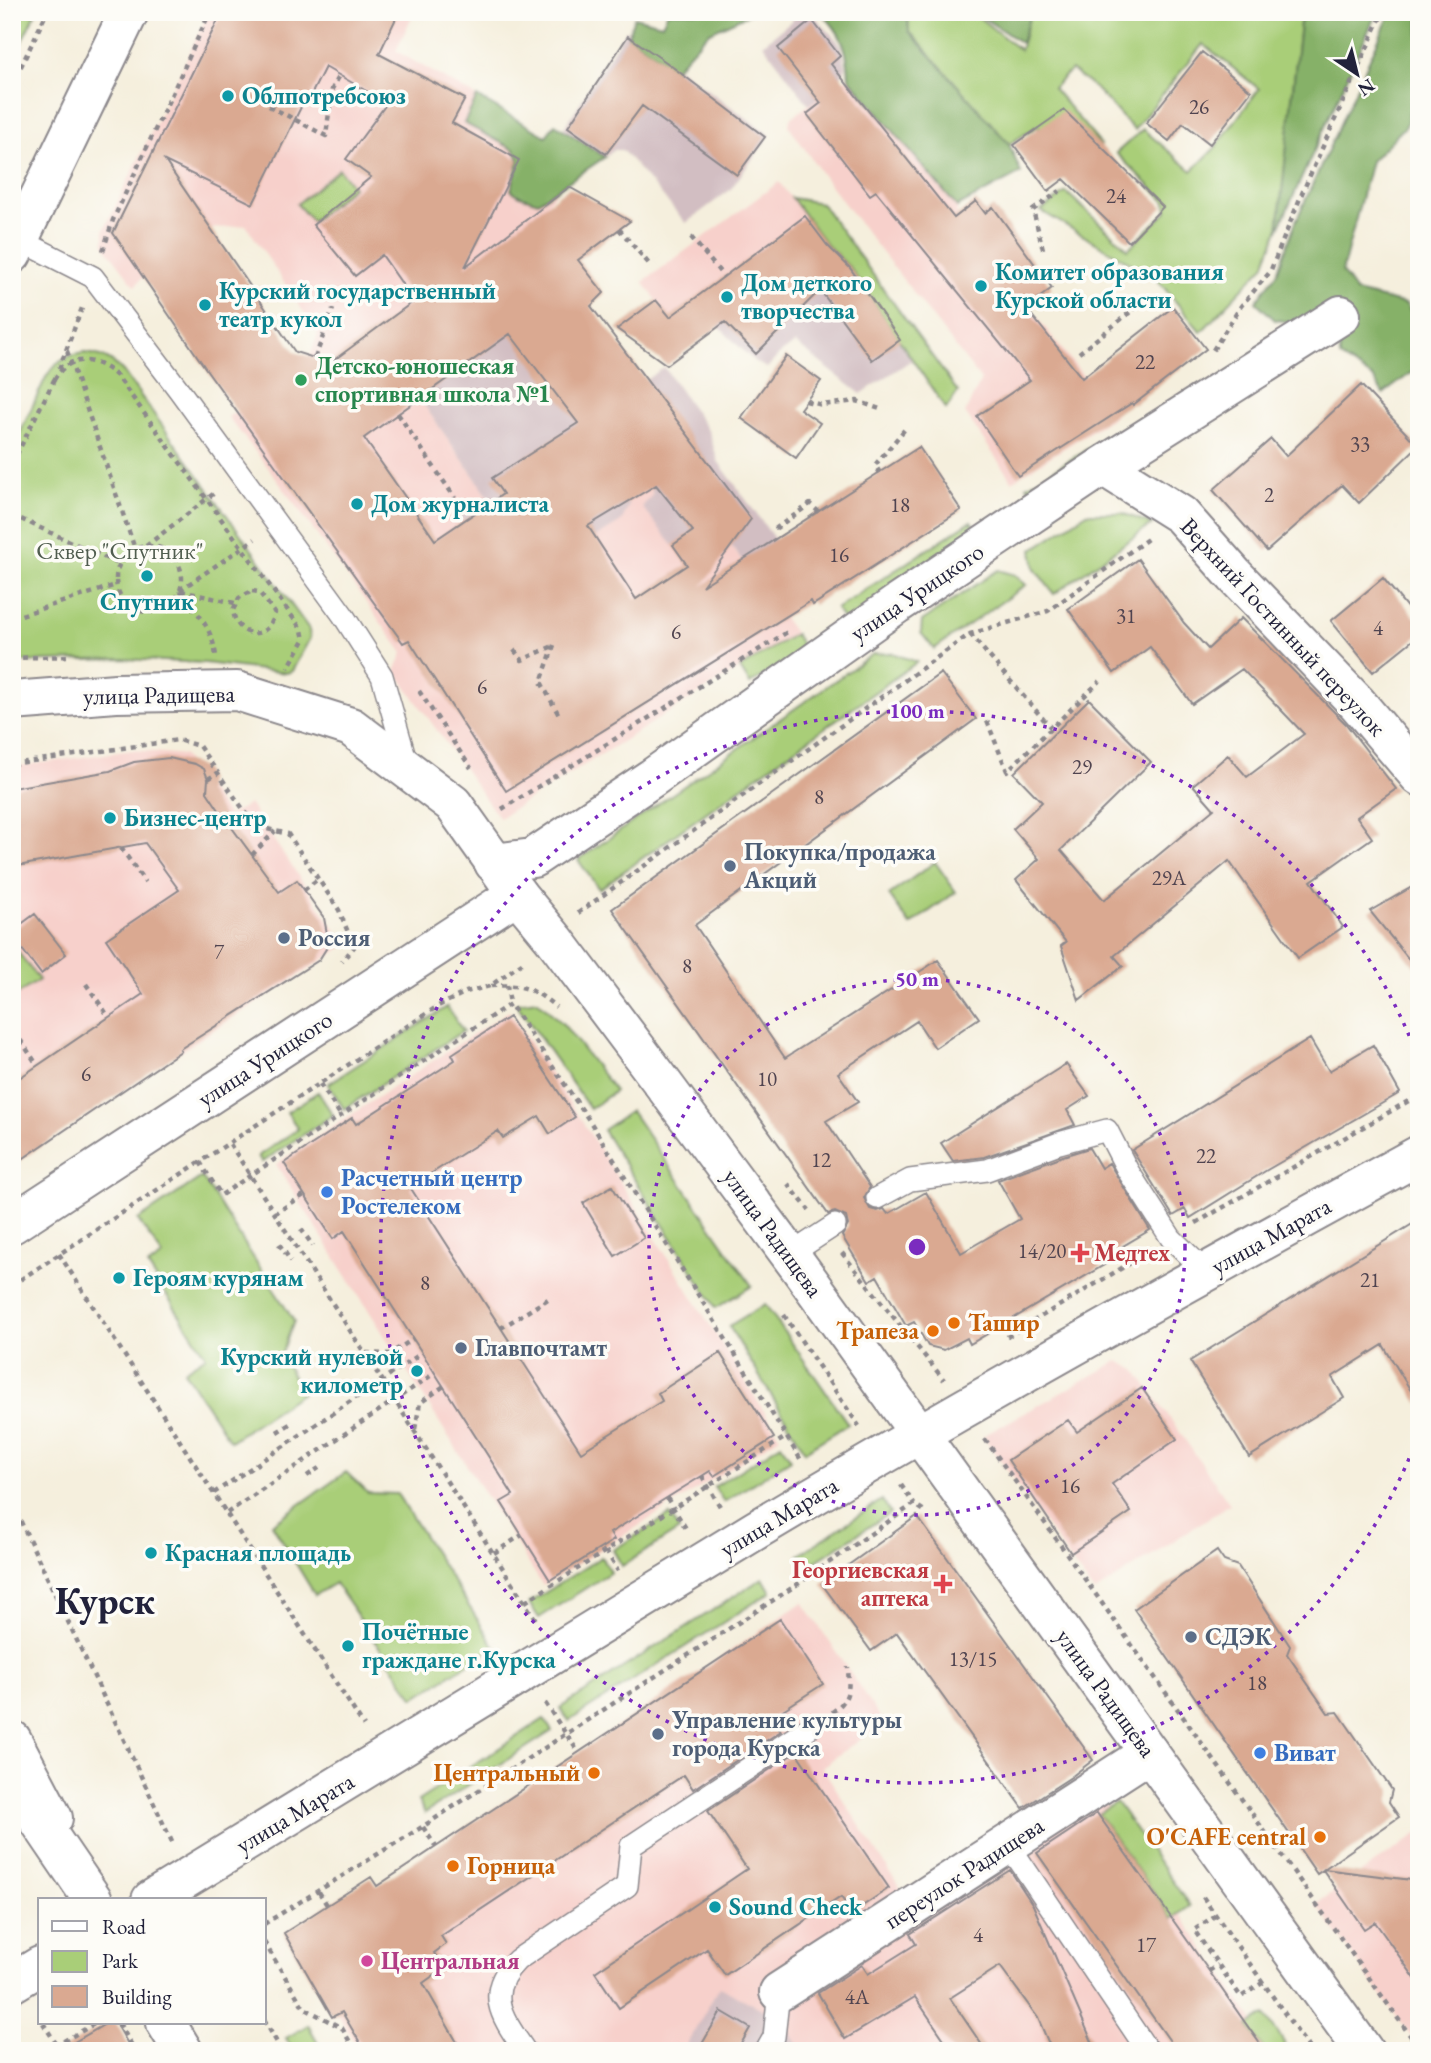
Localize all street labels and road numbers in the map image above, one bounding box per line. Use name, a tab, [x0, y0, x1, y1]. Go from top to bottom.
street label: Верхний Гостинный переулок	[1174, 511, 1393, 743]
street label: улица Урицкого	[844, 535, 990, 648]
street label: улица Радищева	[83, 678, 236, 711]
street label: улица Урицкого	[191, 1003, 338, 1114]
street label: улица Радищева	[716, 1162, 831, 1304]
street label: улица Марата	[1205, 1190, 1337, 1281]
street label: улица Марата	[714, 1469, 844, 1564]
street label: улица Радищева	[1049, 1622, 1164, 1764]
street label: улица Марата	[230, 1765, 360, 1860]
street label: переулок Радищева	[878, 1809, 1050, 1936]

